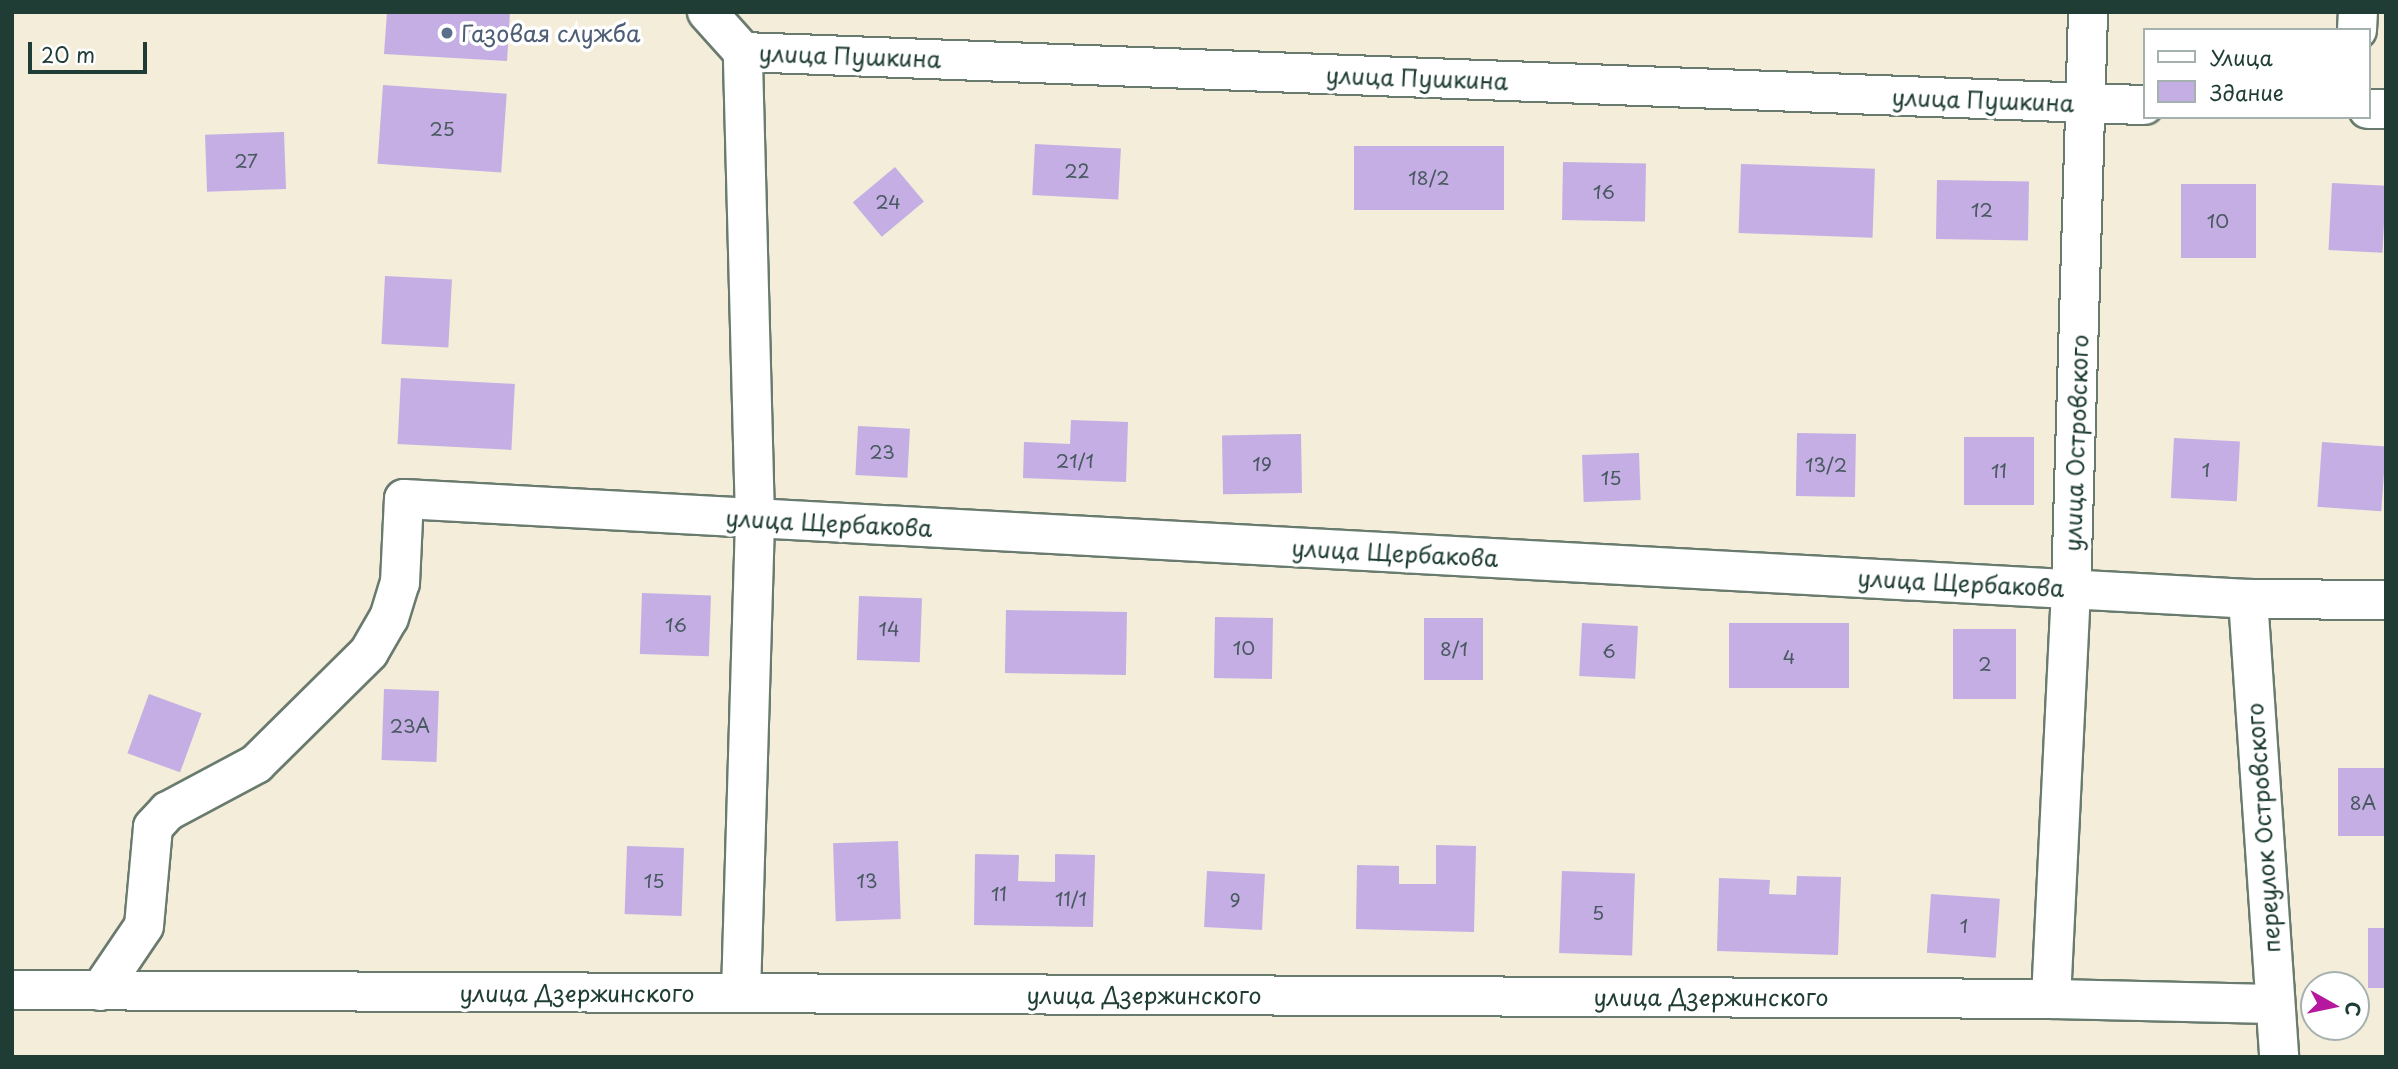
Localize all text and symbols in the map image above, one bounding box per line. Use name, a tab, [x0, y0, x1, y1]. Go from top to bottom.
place label: Газовая служба	[461, 19, 641, 47]
marker: Газовая служба	[439, 25, 455, 41]
scale bar	[32, 28, 150, 72]
legend	[2142, 28, 2370, 119]
text: 20 m	[41, 38, 95, 70]
street label: улица Пушкина	[758, 39, 942, 73]
text: Улица	[2210, 41, 2273, 73]
street label: улица Пушкина	[1325, 61, 1509, 95]
text: Здание	[2210, 76, 2284, 108]
street label: улица Пушкина	[1891, 83, 2075, 117]
house number: 25	[429, 118, 455, 140]
house number: 27	[234, 150, 258, 172]
house number: 22	[1064, 160, 1090, 182]
house number: 18/2	[1408, 167, 1450, 189]
house number: 16	[1593, 181, 1615, 203]
house number: 24	[875, 191, 901, 213]
house number: 12	[1971, 199, 1993, 221]
house number: 10	[2207, 210, 2229, 232]
street label: улица Островского	[2058, 333, 2094, 553]
house number: 23	[869, 441, 895, 463]
house number: 21/1	[1056, 450, 1094, 472]
house number: 19	[1252, 453, 1272, 475]
house number: 13/2	[1805, 454, 1847, 476]
house number: 1	[2202, 459, 2210, 481]
house number: 11	[1991, 460, 2007, 482]
house number: 15	[1601, 467, 1621, 489]
street label: улица Щербакова	[724, 504, 934, 542]
street label: улица Щербакова	[1290, 534, 1500, 572]
street label: улица Щербакова	[1856, 564, 2066, 602]
house number: 16	[665, 614, 687, 636]
house number: 14	[878, 618, 900, 640]
house number: 10	[1233, 637, 1255, 659]
house number: 8/1	[1440, 638, 1468, 660]
house number: 6	[1602, 640, 1616, 662]
house number: 4	[1783, 646, 1795, 668]
house number: 2	[1978, 653, 1992, 675]
street label: переулок Островского	[2240, 701, 2286, 955]
house number: 23А	[390, 715, 430, 737]
house number: 8А	[2350, 792, 2376, 814]
house number: 15	[644, 870, 664, 892]
house number: 13	[856, 870, 878, 892]
house number: 11	[991, 883, 1007, 905]
house number: 11/1	[1055, 888, 1087, 910]
house number: 9	[1229, 889, 1241, 911]
house number: 5	[1592, 902, 1604, 924]
house number: 1	[1960, 915, 1968, 937]
north arrow	[2300, 971, 2370, 1041]
street label: улица Дзержинского	[459, 979, 695, 1007]
street label: улица Дзержинского	[1026, 981, 1262, 1009]
street label: улица Дзержинского	[1593, 983, 1829, 1011]
text: С	[2339, 1000, 2369, 1018]

